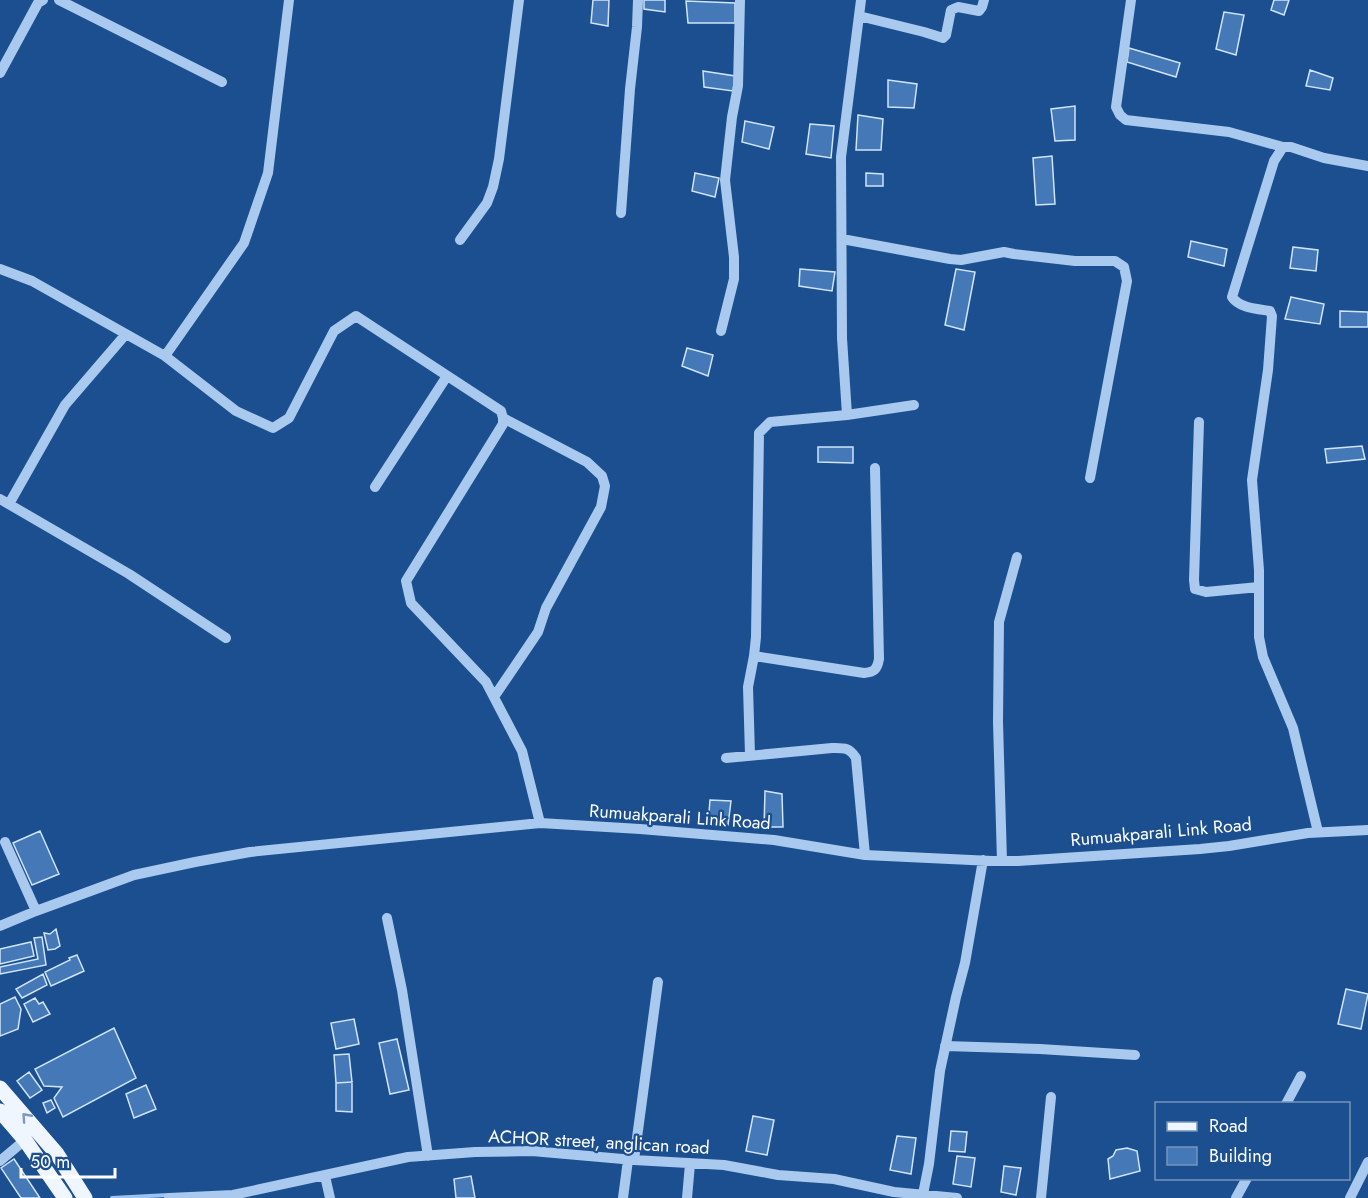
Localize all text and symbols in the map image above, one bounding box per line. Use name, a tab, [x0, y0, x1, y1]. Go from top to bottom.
street label: Rumuakparali Link Road	[588, 798, 772, 836]
street label: Rumuakparali Link Road	[1069, 811, 1253, 853]
legend	[1155, 1102, 1350, 1180]
one-way arrow	[22, 1113, 33, 1124]
text: Road	[1209, 1113, 1248, 1139]
street label: ACHOR street, anglican road	[488, 1123, 710, 1161]
scale bar	[21, 1141, 116, 1179]
text: Building	[1209, 1143, 1272, 1169]
text: 50 m	[30, 1149, 70, 1175]

